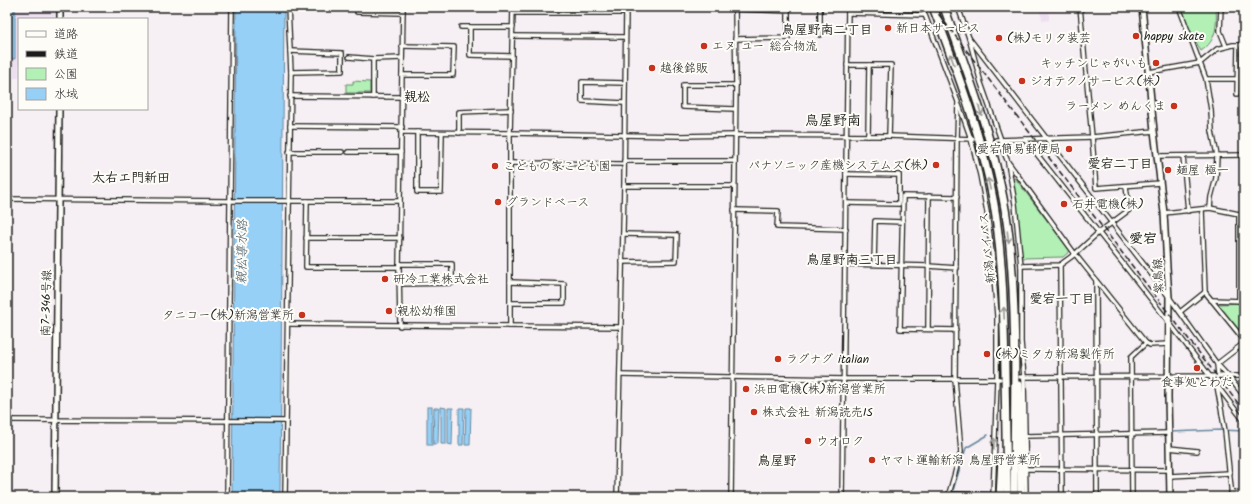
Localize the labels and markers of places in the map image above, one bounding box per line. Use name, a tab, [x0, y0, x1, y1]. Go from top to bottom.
place label: 新日本サービス	[896, 19, 980, 38]
marker: 新日本サービス	[883, 23, 893, 33]
place label: happy skate	[1144, 27, 1205, 46]
place label: (株)モリタ装芸	[1007, 29, 1091, 48]
marker: happy skate	[1131, 31, 1141, 41]
marker: (株)モリタ装芸	[994, 33, 1004, 43]
place label: エヌ ユー 総合物流	[712, 37, 817, 56]
marker: エヌ ユー 総合物流	[699, 41, 709, 51]
place label: キッチンじゃがいも	[1040, 54, 1148, 73]
marker: キッチンじゃがいも	[1151, 58, 1161, 68]
place label: 越後銘販	[660, 59, 708, 78]
marker: 越後銘販	[647, 63, 657, 73]
place label: ジオテクノサービス(株)	[1030, 72, 1160, 91]
marker: ジオテクノサービス(株)	[1017, 76, 1027, 86]
place label: ラーメン めんくま	[1065, 97, 1166, 116]
marker: ラーメン めんくま	[1169, 101, 1179, 111]
place label: 愛宕簡易郵便局	[977, 140, 1061, 159]
marker: 愛宕簡易郵便局	[1064, 144, 1074, 154]
place label: パナソニック産機システムズ(株)	[748, 156, 928, 175]
place label: こどもの家こども園	[503, 157, 611, 176]
marker: パナソニック産機システムズ(株)	[931, 160, 941, 170]
marker: こどもの家こども園	[490, 161, 500, 171]
place label: 麺屋 極一	[1176, 161, 1229, 180]
marker: 麺屋 極一	[1163, 165, 1173, 175]
place label: グランドベース	[506, 193, 589, 212]
place label: 石井電機(株)	[1072, 195, 1144, 214]
marker: グランドベース	[493, 197, 503, 207]
marker: 石井電機(株)	[1059, 199, 1069, 209]
place label: 研冷工業株式会社	[393, 270, 489, 289]
marker: 研冷工業株式会社	[380, 274, 390, 284]
place label: 親松幼稚園	[397, 302, 457, 321]
place label: タニコー(株)新潟営業所	[162, 306, 294, 325]
marker: 親松幼稚園	[384, 306, 394, 316]
marker: タニコー(株)新潟営業所	[297, 310, 307, 320]
place label: (株)ミタカ新潟製作所	[995, 345, 1115, 364]
marker: (株)ミタカ新潟製作所	[982, 349, 992, 359]
place label: ラグナグ italian	[786, 350, 869, 369]
marker: ラグナグ italian	[773, 354, 783, 364]
marker: 食事処とわだ	[1192, 363, 1202, 373]
place label: 食事処とわだ	[1161, 373, 1233, 392]
place label: 浜田電機(株)新潟営業所	[754, 380, 886, 399]
marker: 浜田電機(株)新潟営業所	[741, 384, 751, 394]
place label: 株式会社 新潟読売IS	[762, 403, 874, 422]
marker: 株式会社 新潟読売IS	[749, 407, 759, 417]
place label: ウオロク	[816, 432, 864, 451]
marker: ウオロク	[803, 436, 813, 446]
place label: ヤマト運輸新潟 鳥屋野営業所	[880, 451, 1041, 470]
marker: ヤマト運輸新潟 鳥屋野営業所	[867, 455, 877, 465]

